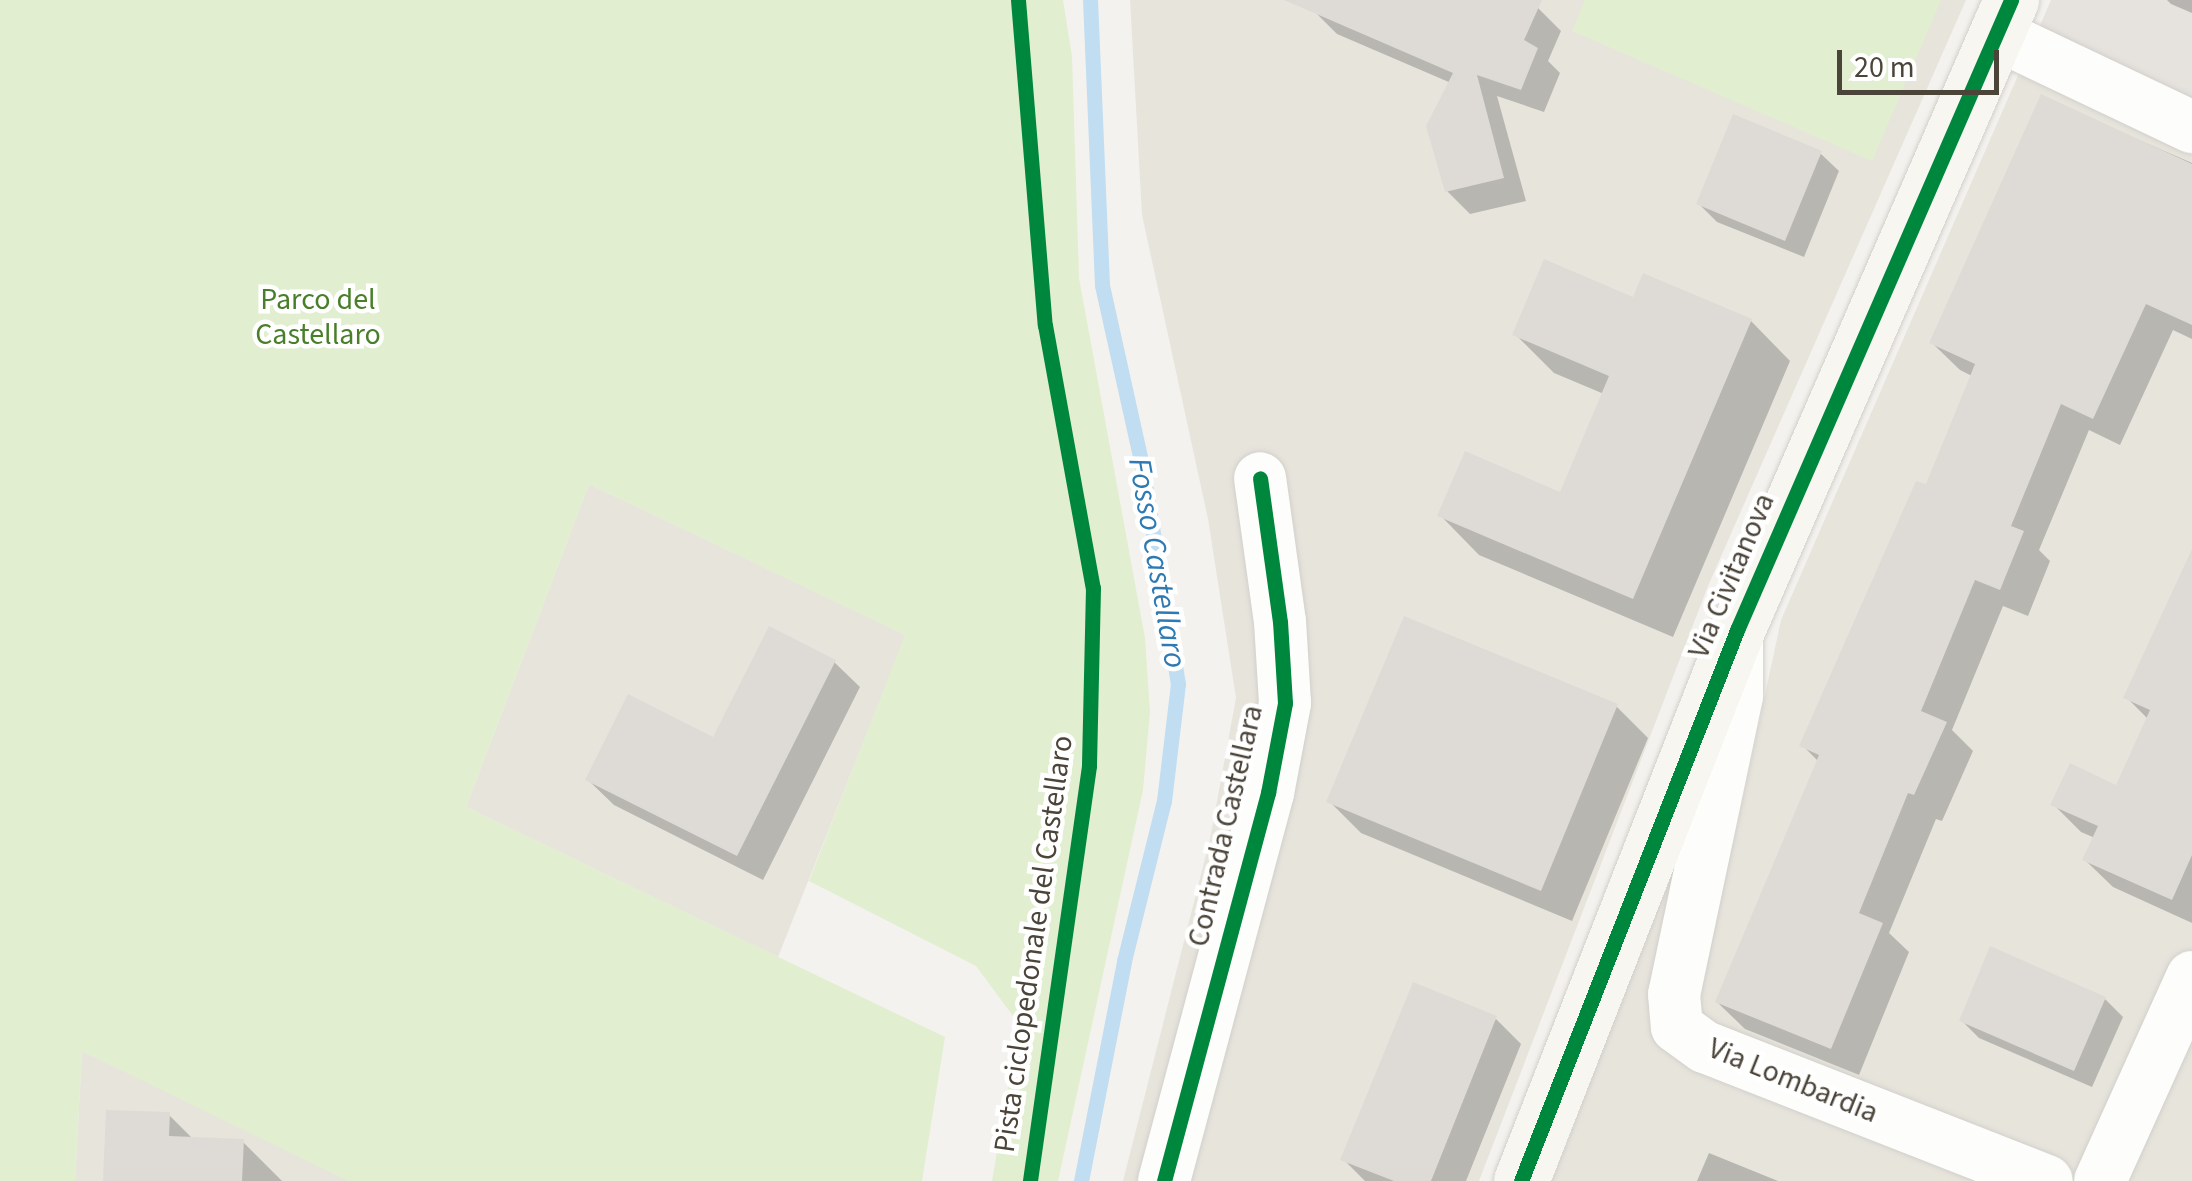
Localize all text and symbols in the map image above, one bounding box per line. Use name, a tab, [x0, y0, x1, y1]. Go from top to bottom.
scale bar	[1842, 30, 2004, 92]
text: 20 m	[1854, 46, 1915, 89]
park label: Parco del Castellaro	[255, 282, 381, 352]
water label: Fosso Castellaro	[1120, 455, 1194, 671]
street label: Via Civitanova	[1681, 488, 1783, 664]
street label: Contrada Castellara	[1181, 702, 1271, 950]
street label: Pista ciclopedonale del Castellaro	[987, 733, 1081, 1155]
street label: Via Lombardia	[1703, 1031, 1883, 1131]

